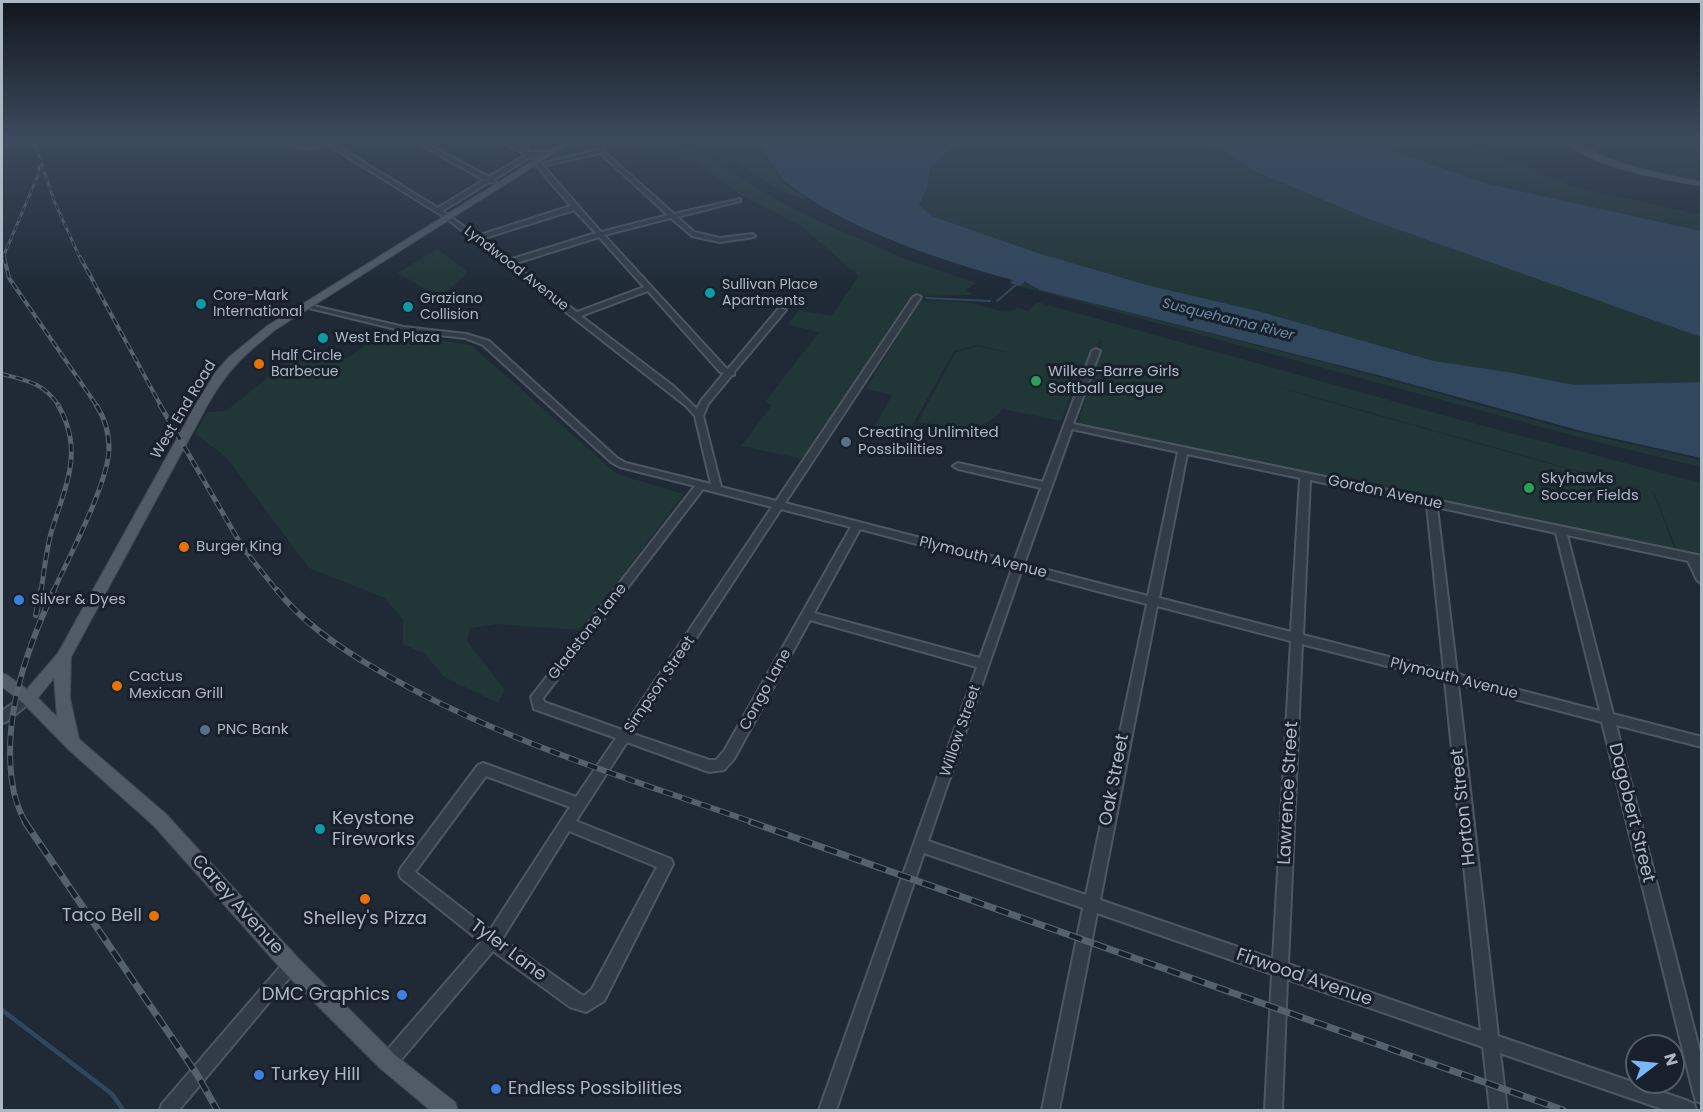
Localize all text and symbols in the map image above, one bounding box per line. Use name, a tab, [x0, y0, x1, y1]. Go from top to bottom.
street label: Lyndwood Avenue	[461, 223, 571, 315]
place label: Sullivan Place Apartments	[722, 277, 818, 310]
marker: Sullivan Place Apartments	[703, 286, 717, 300]
place label: Core-Mark International	[213, 288, 302, 320]
place label: Graziano Collision	[420, 291, 483, 324]
water label: Susquehanna River	[1160, 295, 1296, 345]
marker: Core-Mark International	[194, 297, 208, 311]
marker: Graziano Collision	[401, 300, 415, 314]
place label: West End Plaza	[335, 330, 440, 346]
marker: West End Plaza	[316, 331, 330, 345]
place label: Half Circle Barbecue	[271, 348, 342, 380]
marker: Half Circle Barbecue	[252, 357, 266, 371]
street label: West End Road	[148, 358, 220, 462]
place label: Wilkes-Barre Girls Softball League	[1048, 363, 1179, 398]
marker: Wilkes-Barre Girls Softball League	[1029, 374, 1043, 388]
place label: Creating Unlimited Possibilities	[858, 424, 999, 459]
marker: Creating Unlimited Possibilities	[839, 435, 853, 449]
place label: Skyhawks Soccer Fields	[1541, 470, 1639, 505]
street label: Gordon Avenue	[1326, 472, 1444, 514]
marker: Skyhawks Soccer Fields	[1522, 481, 1536, 495]
street label: Plymouth Avenue	[917, 533, 1049, 583]
place label: Burger King	[196, 538, 282, 556]
marker: Burger King	[177, 540, 191, 554]
street label: Gladstone Lane	[545, 580, 631, 684]
place label: Silver & Dyes	[31, 591, 126, 609]
marker: Silver & Dyes	[12, 593, 26, 607]
street label: Simpson Street	[621, 633, 699, 737]
street label: Congo Lane	[736, 646, 796, 734]
street label: Plymouth Avenue	[1388, 654, 1520, 704]
place label: Cactus Mexican Grill	[129, 668, 223, 703]
marker: Cactus Mexican Grill	[110, 679, 124, 693]
street label: Willow Street	[937, 683, 985, 779]
place label: PNC Bank	[217, 721, 288, 739]
street label: Lawrence Street	[1274, 721, 1304, 865]
marker: PNC Bank	[198, 723, 212, 737]
street label: Oak Street	[1096, 732, 1134, 828]
street label: Dagobert Street	[1603, 741, 1659, 885]
street label: Horton Street	[1447, 747, 1481, 867]
place label: Keystone Fireworks	[332, 808, 415, 850]
marker: Keystone Fireworks	[313, 822, 327, 836]
street label: Carey Avenue	[187, 851, 287, 959]
marker: Shelley's Pizza	[358, 892, 372, 906]
place label: Taco Bell	[62, 905, 142, 927]
place label: Shelley's Pizza	[303, 908, 427, 930]
marker: Taco Bell	[147, 909, 161, 923]
street label: Tyler Lane	[466, 915, 550, 987]
street label: Firwood Avenue	[1233, 945, 1375, 1011]
place label: DMC Graphics	[262, 984, 390, 1006]
marker: DMC Graphics	[395, 988, 409, 1002]
north arrow	[1625, 1034, 1685, 1094]
text: N	[1658, 1050, 1684, 1068]
place label: Turkey Hill	[271, 1064, 360, 1086]
marker: Turkey Hill	[252, 1068, 266, 1082]
place label: Endless Possibilities	[508, 1078, 682, 1100]
marker: Endless Possibilities	[489, 1082, 503, 1096]

